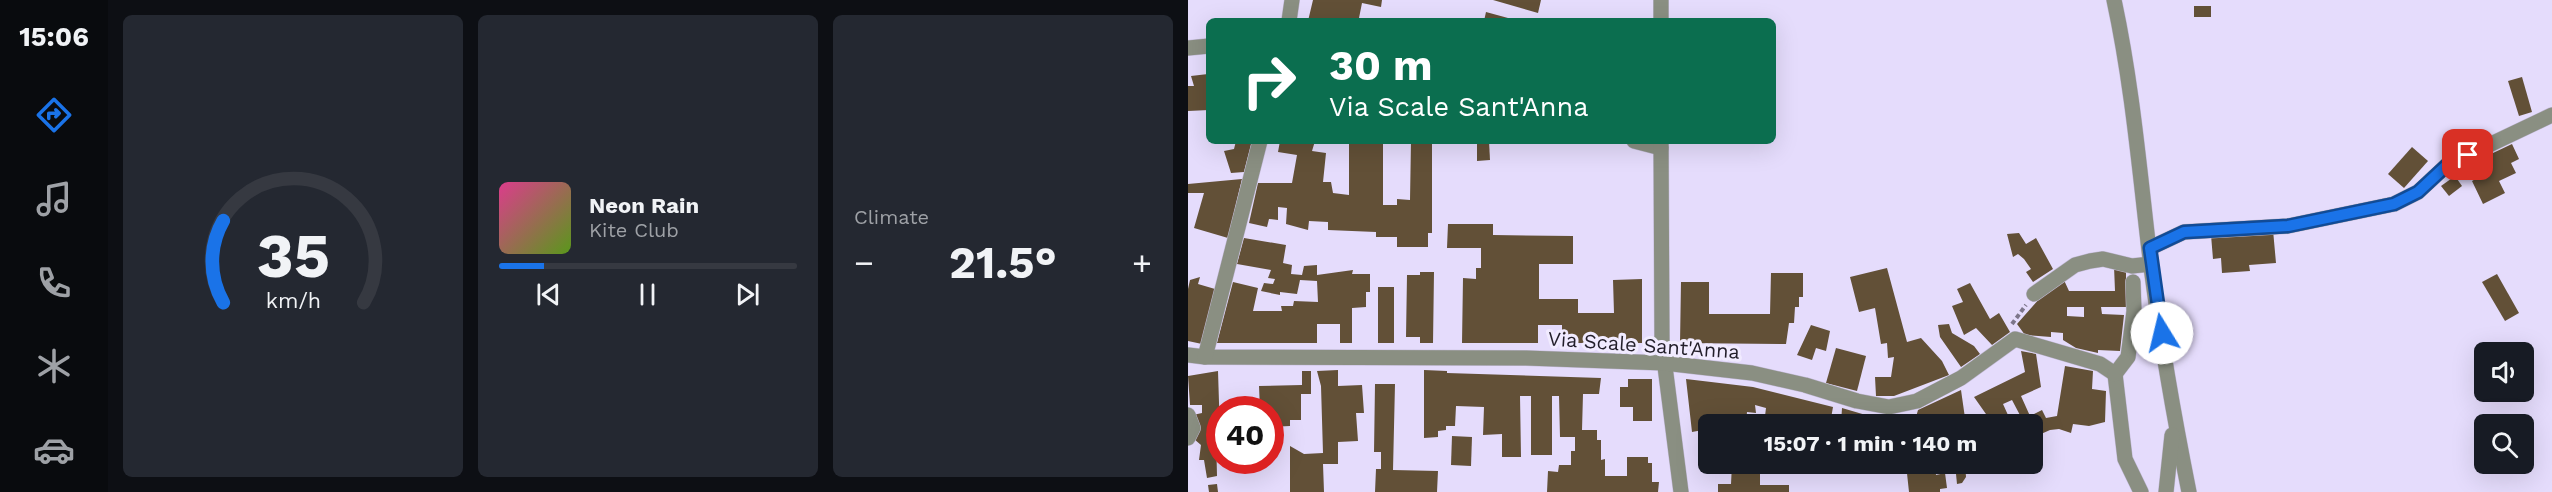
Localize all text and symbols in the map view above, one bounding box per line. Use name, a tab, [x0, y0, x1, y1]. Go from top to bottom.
text: 15:06	[19, 21, 89, 53]
text: 30 m	[1329, 41, 1433, 90]
icon: right	[1230, 42, 1308, 120]
text: Via Scale Sant'Anna	[1329, 91, 1589, 123]
icon: directions	[33, 94, 75, 136]
pin	[2442, 129, 2493, 180]
icon: arrive	[2451, 138, 2484, 171]
icon: music	[33, 178, 75, 220]
text: Neon Rain	[589, 193, 699, 218]
text: Climate	[854, 205, 929, 229]
text: Kite Club	[589, 218, 679, 242]
text: 35	[256, 219, 330, 292]
text: 21.5°	[949, 236, 1057, 289]
text: −	[854, 243, 874, 282]
text: +	[1132, 243, 1152, 282]
icon: phone	[33, 262, 75, 304]
icon: previous	[532, 278, 565, 311]
icon: pause	[631, 278, 664, 311]
icon: next	[731, 278, 764, 311]
text: km/h	[265, 288, 321, 313]
position arrow	[2130, 301, 2194, 365]
street label: Via Scale Sant'Anna	[1547, 326, 1741, 364]
map controls	[2474, 342, 2534, 474]
button: sound	[2474, 342, 2534, 402]
icon: climate	[33, 345, 75, 387]
speed limit sign: 40	[1206, 396, 1284, 474]
button: search	[2474, 414, 2534, 474]
icon: car	[33, 429, 75, 471]
text: 15:07 · 1 min · 140 m	[1764, 431, 1977, 456]

